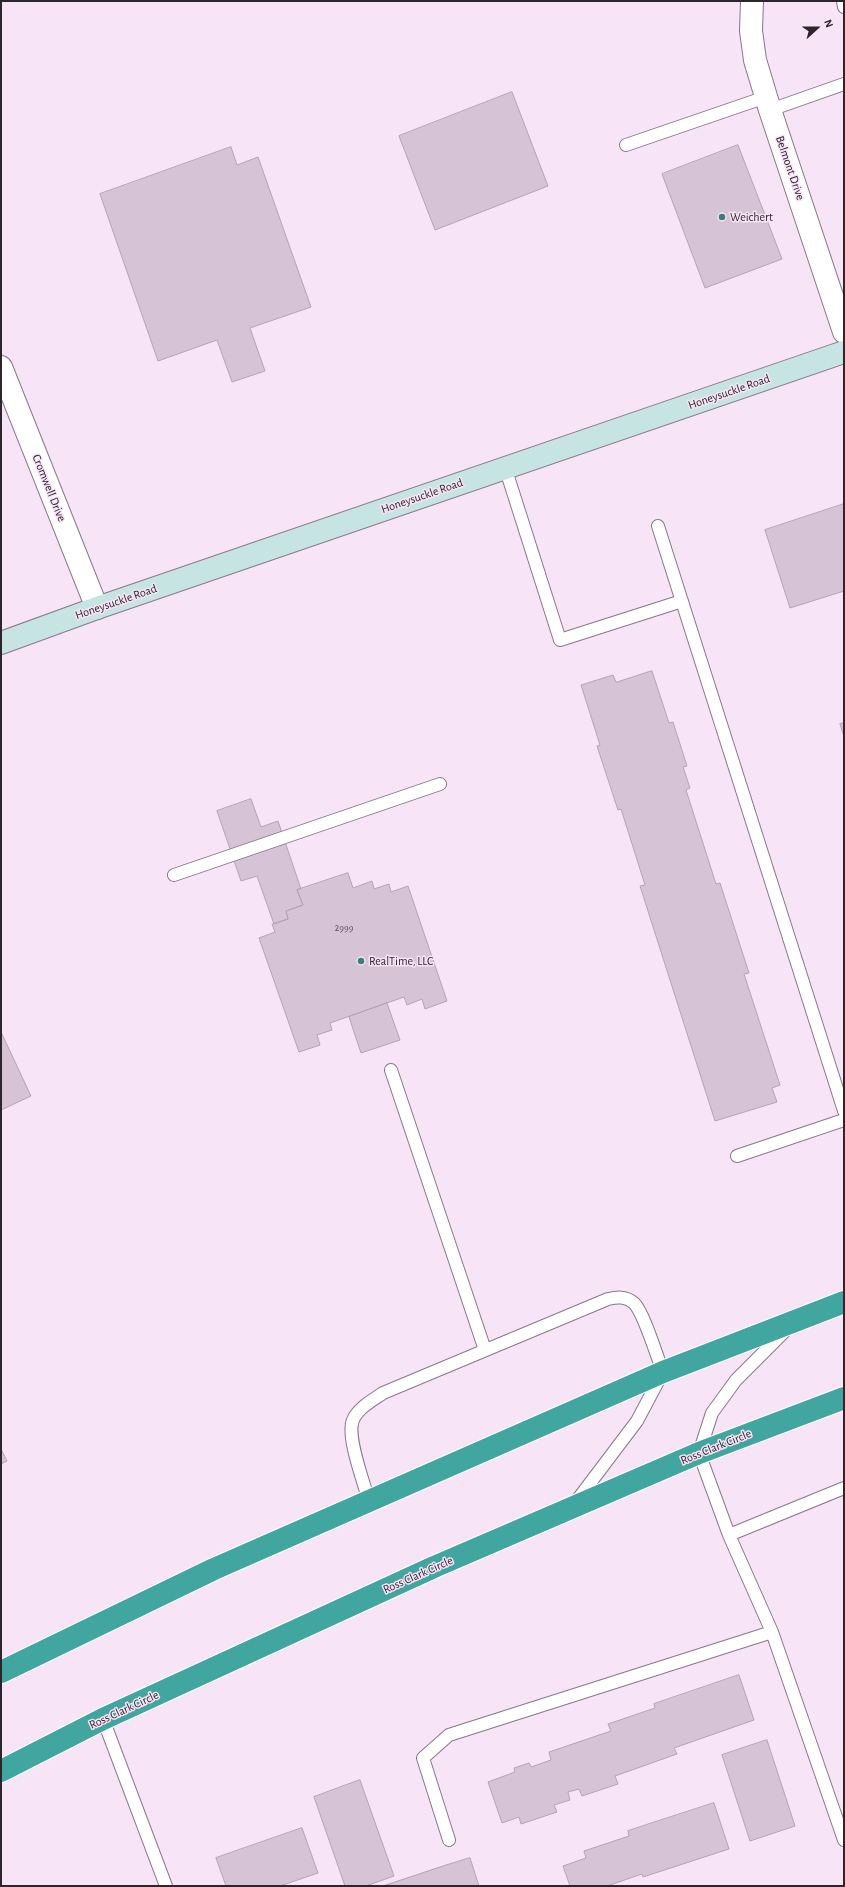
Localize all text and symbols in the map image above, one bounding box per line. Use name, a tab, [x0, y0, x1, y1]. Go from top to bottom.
north arrow	[797, 8, 837, 48]
text: N	[822, 18, 835, 29]
street label: Belmont Drive	[772, 134, 808, 202]
place label: Weichert	[730, 210, 773, 224]
marker: Weichert	[717, 212, 727, 222]
street label: Honeysuckle Road	[686, 371, 772, 413]
street label: Cromwell Drive	[29, 452, 69, 524]
street label: Honeysuckle Road	[379, 475, 465, 517]
street label: Honeysuckle Road	[73, 581, 159, 623]
house number: 2999	[335, 922, 353, 934]
place label: RealTime, LLC	[369, 954, 433, 968]
marker: RealTime, LLC	[356, 956, 366, 966]
street label: Ross Clark Circle	[679, 1426, 753, 1468]
street label: Ross Clark Circle	[381, 1553, 455, 1597]
street label: Ross Clark Circle	[87, 1688, 161, 1732]

